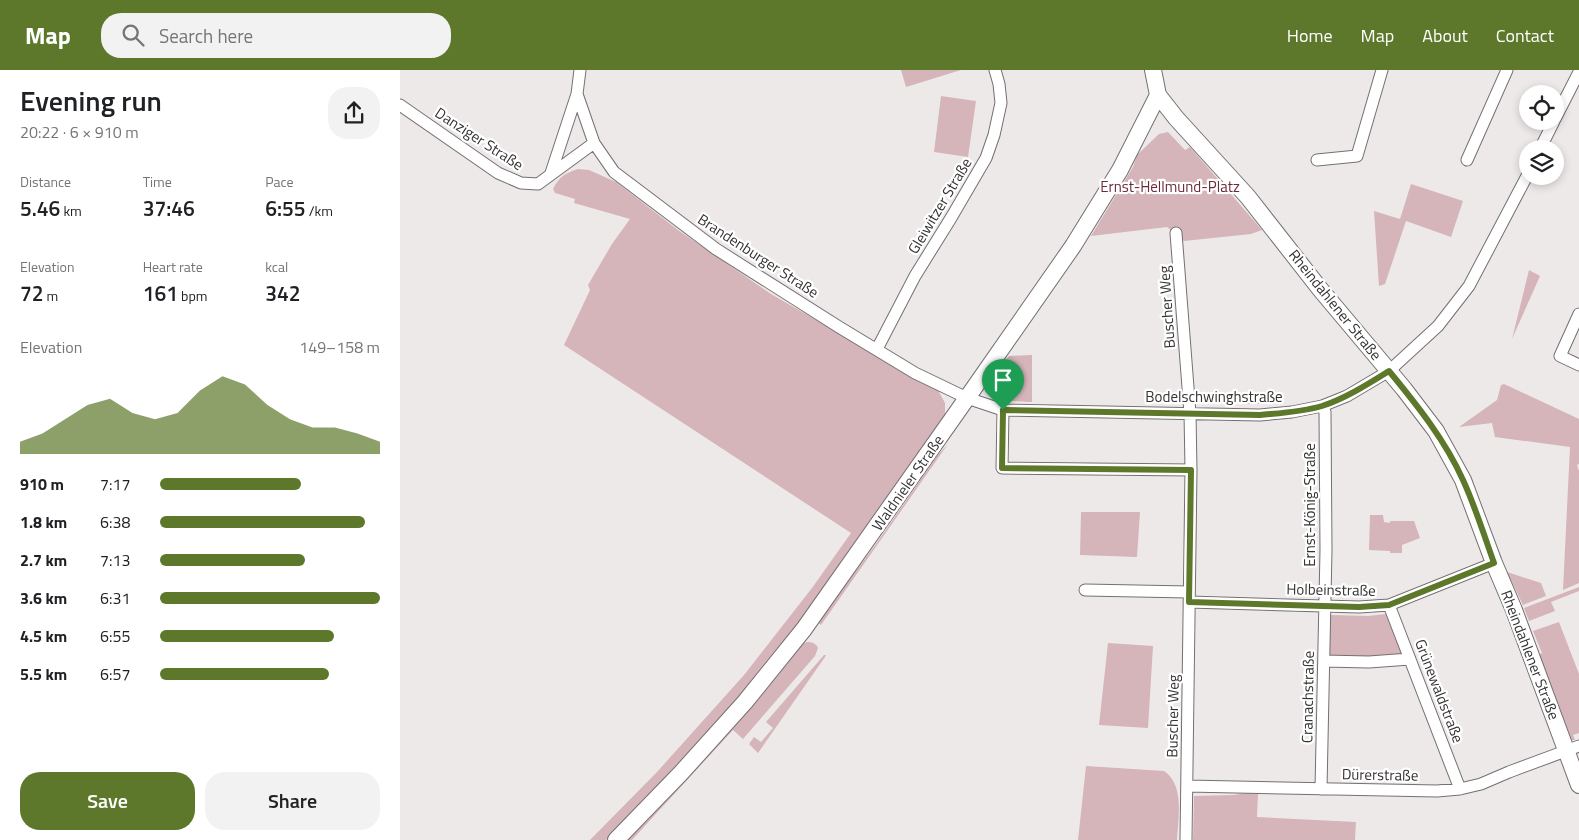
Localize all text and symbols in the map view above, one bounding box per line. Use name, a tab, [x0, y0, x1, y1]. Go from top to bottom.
search box	[101, 13, 451, 58]
text: Map	[25, 17, 71, 53]
icon: search	[119, 21, 147, 49]
text: Search here	[159, 21, 253, 50]
text: Home	[1287, 22, 1333, 49]
text: Map	[1361, 22, 1394, 49]
text: About	[1422, 22, 1468, 49]
text: Contact	[1496, 22, 1554, 49]
text: Evening run	[20, 79, 162, 122]
map controls	[1519, 85, 1564, 185]
button: locate	[1519, 85, 1564, 130]
button: share	[328, 87, 380, 139]
street label: Danziger Straße	[431, 101, 528, 176]
text: 20:22 · 6 × 910 m	[20, 120, 139, 144]
button: layers	[1519, 140, 1564, 185]
street label: Gleiwitzer Straße	[902, 153, 977, 258]
text: Distance	[20, 171, 71, 192]
text: Time	[143, 171, 172, 192]
text: Pace	[265, 171, 294, 192]
park label: Ernst-Hellmund-Platz	[1100, 175, 1240, 198]
text: 5.46	[20, 192, 60, 224]
text: 37:46	[143, 192, 195, 224]
text: 6:55	[265, 192, 306, 224]
text: km	[60, 200, 82, 221]
text: /km	[306, 200, 333, 221]
street label: Brandenburger Straße	[693, 208, 823, 303]
street label: Rheindahlener Straße	[1283, 244, 1387, 365]
text: Elevation	[20, 256, 74, 277]
text: Heart rate	[143, 256, 203, 277]
text: kcal	[265, 256, 288, 277]
street label: Buscher Weg	[1152, 264, 1181, 349]
text: 72	[20, 277, 44, 309]
text: 161	[143, 277, 178, 309]
text: 342	[265, 277, 301, 309]
text: m	[44, 285, 58, 306]
text: bpm	[178, 285, 207, 306]
text: Elevation	[20, 335, 82, 359]
text: 149–158 m	[299, 335, 380, 359]
pin	[982, 359, 1024, 410]
icon: arrive	[989, 366, 1017, 394]
street label: Bodelschwinghstraße	[1145, 385, 1283, 408]
street label: Waldnieler Straße	[866, 430, 949, 535]
street label: Ernst-König-Straße	[1298, 443, 1321, 567]
text: 910 m	[20, 472, 64, 496]
text: 7:17	[100, 472, 130, 496]
text: 1.8 km	[20, 510, 67, 534]
text: 6:38	[100, 510, 130, 534]
text: 2.7 km	[20, 548, 67, 572]
text: 7:13	[100, 548, 130, 572]
street label: Holbeinstraße	[1286, 577, 1376, 602]
text: 3.6 km	[20, 586, 67, 610]
text: 6:31	[100, 586, 130, 610]
street label: Rheindahlener Straße	[1495, 587, 1566, 723]
text: 4.5 km	[20, 624, 67, 648]
text: 6:55	[100, 624, 130, 648]
street label: Grünewaldstraße	[1409, 636, 1470, 746]
street label: Cranachstraße	[1295, 651, 1320, 743]
text: 5.5 km	[20, 662, 67, 686]
text: 6:57	[100, 662, 130, 686]
street label: Buscher Weg	[1160, 674, 1185, 758]
street label: Dürerstraße	[1342, 762, 1418, 787]
button: Save	[20, 772, 195, 830]
button: Share	[205, 772, 380, 830]

